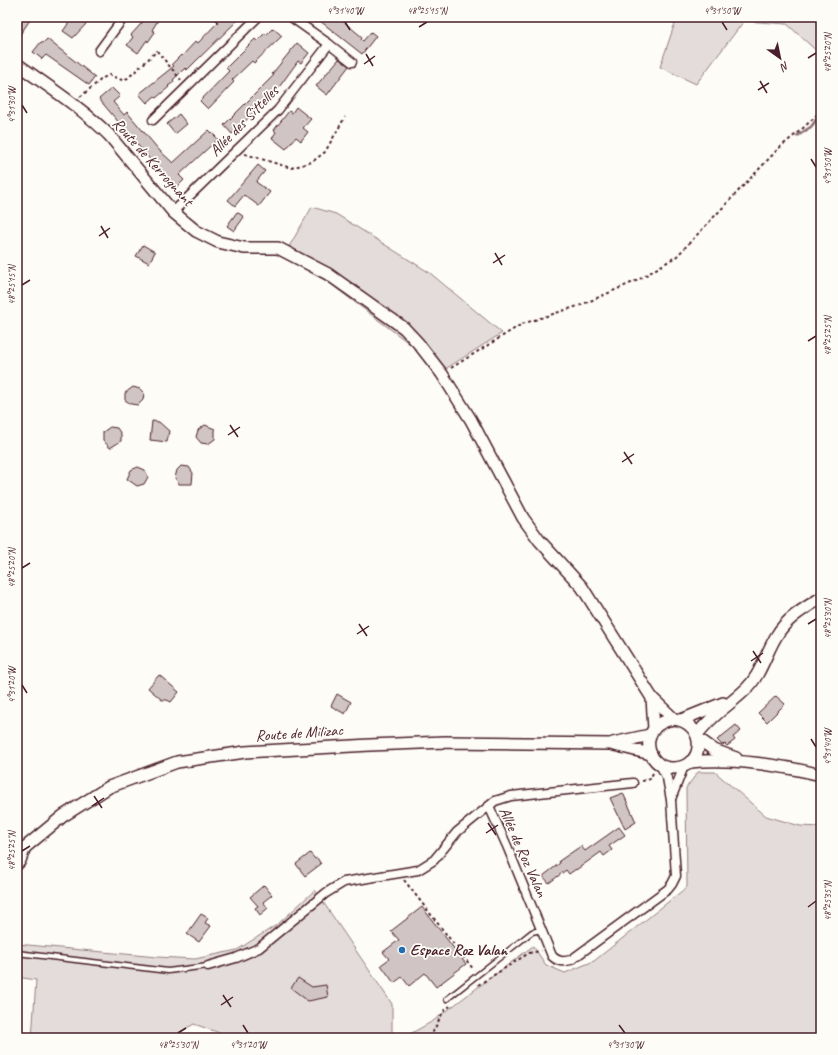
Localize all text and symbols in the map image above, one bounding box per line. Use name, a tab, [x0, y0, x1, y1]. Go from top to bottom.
text: 4°31'40"W	[327, 4, 365, 17]
text: 48°25'15"N	[407, 4, 449, 17]
text: 4°31'50"W	[704, 4, 742, 17]
text: 48°25'20"N	[821, 31, 834, 73]
north arrow	[760, 38, 800, 78]
text: N	[777, 59, 792, 75]
street label: Allée des Sittelles	[205, 80, 284, 161]
text: 4°31'30"W	[5, 85, 18, 123]
street label: Route de Kerrognant	[108, 114, 199, 212]
text: 4°31'50"W	[821, 147, 834, 185]
text: 48°25'15"N	[5, 263, 18, 305]
text: 48°25'25"N	[821, 314, 834, 356]
text: 48°25'20"N	[5, 546, 18, 588]
text: 48°25'30"N	[821, 597, 834, 639]
text: 4°31'20"W	[5, 665, 18, 703]
street label: Route de Milizac	[255, 720, 345, 746]
text: 4°31'40"W	[821, 727, 834, 765]
street label: Allée de Roz Valan	[494, 804, 552, 901]
text: 48°25'25"N	[5, 829, 18, 871]
text: 48°25'35"N	[821, 879, 834, 921]
place label: Espace Roz Valan	[410, 940, 509, 960]
marker: Espace Roz Valan	[397, 945, 407, 955]
text: 48°25'30"N	[158, 1038, 200, 1051]
text: 4°31'20"W	[230, 1038, 268, 1051]
text: 4°31'30"W	[607, 1038, 645, 1051]

